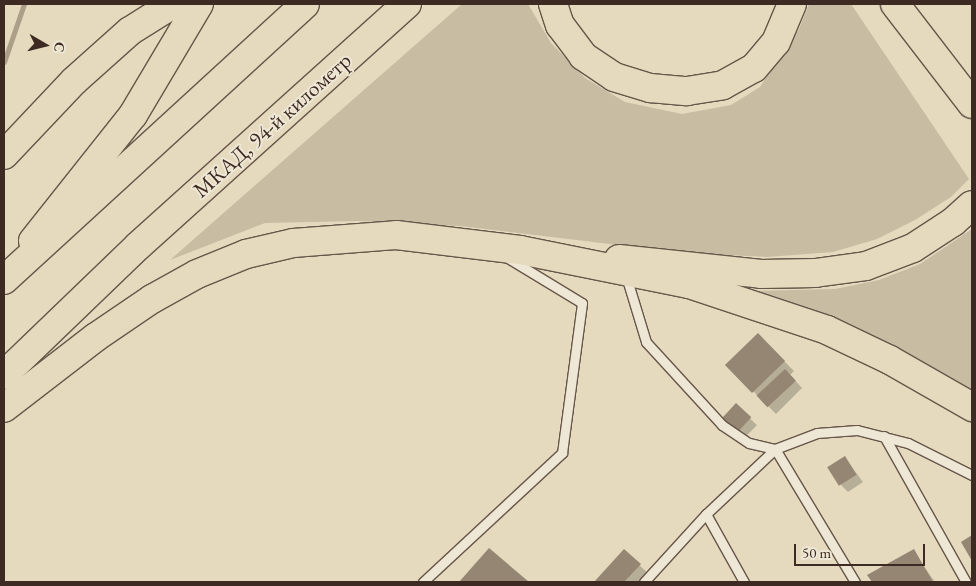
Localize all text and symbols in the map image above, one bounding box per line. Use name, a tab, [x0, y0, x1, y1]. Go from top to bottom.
north arrow	[20, 20, 70, 70]
text: С	[50, 41, 69, 53]
street label: МКАД, 94-й километр	[187, 47, 357, 203]
scale bar	[796, 534, 927, 566]
text: 50 m	[802, 543, 831, 562]

